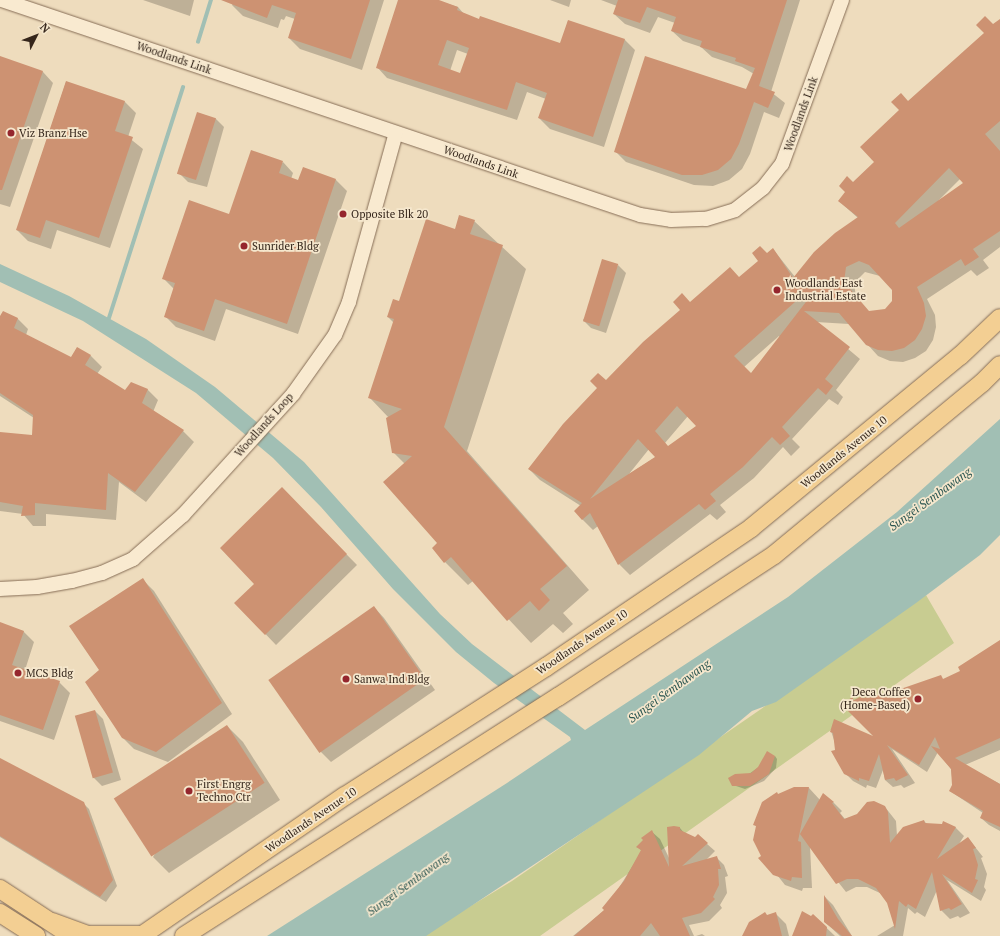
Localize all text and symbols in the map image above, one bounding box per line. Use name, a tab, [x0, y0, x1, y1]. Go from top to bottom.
north arrow	[16, 16, 56, 56]
text: N	[37, 20, 53, 36]
street label: Woodlands Link	[135, 39, 213, 77]
street label: Woodlands Link	[781, 75, 821, 153]
place label: Viz Branz Hse	[19, 126, 87, 140]
marker: Viz Branz Hse	[6, 128, 16, 138]
street label: Woodlands Link	[442, 143, 520, 181]
place label: Opposite Blk 20	[351, 207, 428, 221]
marker: Opposite Blk 20	[338, 209, 348, 219]
place label: Sunrider Bldg	[252, 239, 319, 253]
marker: Sunrider Bldg	[239, 241, 249, 251]
place label: Woodlands East Industrial Estate	[785, 277, 866, 303]
marker: Woodlands East Industrial Estate	[772, 285, 782, 295]
street label: Woodlands Loop	[232, 390, 296, 460]
street label: Woodlands Avenue 10	[798, 413, 890, 491]
water label: Sungei Sembawang	[886, 464, 974, 534]
street label: Woodlands Avenue 10	[534, 607, 630, 677]
water label: Sungei Sembawang	[625, 656, 713, 726]
place label: MCS Bldg	[26, 666, 73, 680]
marker: MCS Bldg	[13, 668, 23, 678]
place label: Sanwa Ind Bldg	[354, 672, 429, 686]
marker: Sanwa Ind Bldg	[341, 674, 351, 684]
place label: Deca Coffee (Home-Based)	[840, 686, 910, 712]
marker: Deca Coffee (Home-Based)	[913, 694, 923, 704]
place label: First Engrg Techno Ctr	[197, 778, 251, 804]
street label: Woodlands Avenue 10	[263, 785, 359, 855]
marker: First Engrg Techno Ctr	[184, 786, 194, 796]
water label: Sungei Sembawang	[364, 849, 452, 919]

